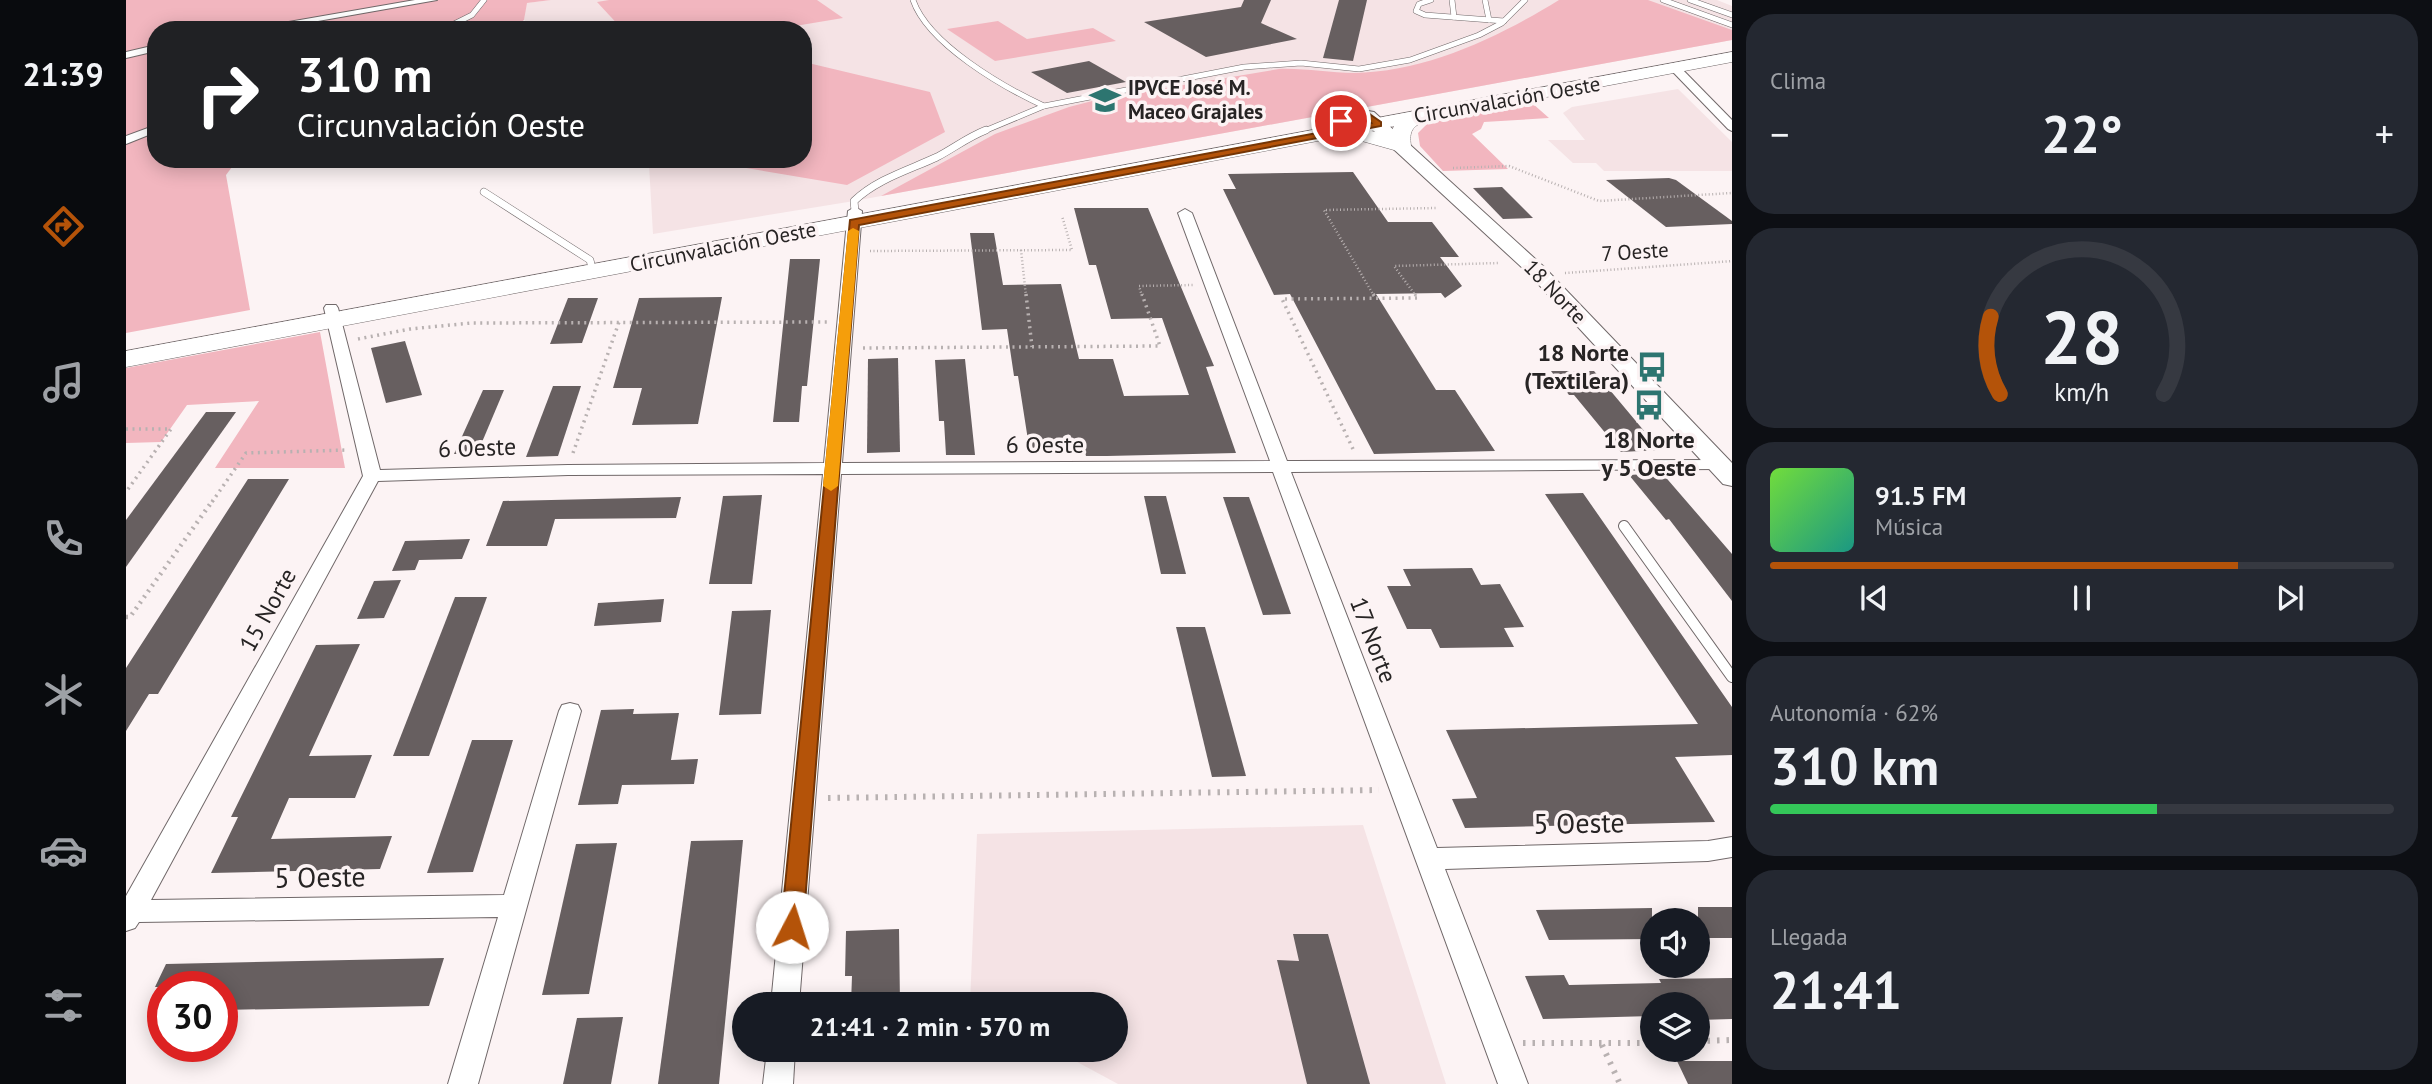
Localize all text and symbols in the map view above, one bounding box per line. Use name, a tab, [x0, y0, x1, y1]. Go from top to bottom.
text: 310 m	[297, 42, 432, 106]
icon: right	[182, 49, 273, 140]
text: 21:39	[22, 53, 104, 95]
text: Clima	[1770, 66, 1826, 95]
street label: Circunvalación Oeste	[1412, 70, 1602, 129]
place label: IPVCE José M. Maceo Grajales	[1128, 74, 1263, 125]
school or university icon: IPVCE José M. Maceo Grajales	[1088, 83, 1122, 117]
pin	[1311, 91, 1371, 151]
text: 22°	[2041, 100, 2123, 167]
icon: arrive	[1322, 102, 1360, 140]
text: Circunvalación Oeste	[297, 104, 585, 146]
text: −	[1770, 109, 1789, 158]
text: +	[2375, 109, 2394, 158]
icon: directions	[39, 202, 88, 251]
street label: Circunvalación Oeste	[628, 215, 818, 278]
street label: 7 Oeste	[1600, 236, 1670, 267]
street label: 18 Norte	[1518, 254, 1593, 330]
text: 28	[2041, 290, 2123, 384]
place label: 18 Norte (Textilera)	[1524, 337, 1629, 396]
bus stop icon: 18 Norte (Textilera)	[1635, 350, 1669, 384]
icon: music	[39, 358, 88, 407]
text: km/h	[2055, 376, 2109, 408]
bus stop icon: 18 Norte y 5 Oeste	[1632, 388, 1666, 422]
place label: 18 Norte y 5 Oeste	[1601, 424, 1696, 483]
street label: 6 Oeste	[1006, 429, 1084, 460]
street label: 6 Oeste	[437, 431, 517, 464]
text: 91.5 FM	[1875, 479, 1966, 512]
text: Música	[1875, 512, 1943, 541]
icon: phone	[39, 514, 88, 563]
street label: 15 Norte	[232, 563, 303, 657]
icon: previous	[1855, 579, 1893, 617]
icon: pause	[2063, 579, 2101, 617]
icon: next	[2271, 579, 2309, 617]
street label: 17 Norte	[1343, 593, 1404, 687]
icon: climate	[39, 670, 88, 719]
text: Autonomía · 62%	[1770, 698, 1938, 727]
text: 310 km	[1770, 732, 1939, 799]
street label: 5 Oeste	[1533, 803, 1625, 842]
icon: car	[39, 826, 88, 875]
street label: 5 Oeste	[274, 857, 366, 896]
position arrow	[755, 890, 829, 964]
map controls	[1640, 908, 1710, 1062]
button: sound	[1640, 908, 1710, 978]
text: Llegada	[1770, 922, 1848, 951]
text: 21:41	[1770, 956, 1902, 1023]
speed limit sign: 30	[147, 971, 238, 1062]
icon: filters	[39, 981, 88, 1030]
button: layers	[1640, 992, 1710, 1062]
text: 21:41 · 2 min · 570 m	[810, 1010, 1050, 1043]

